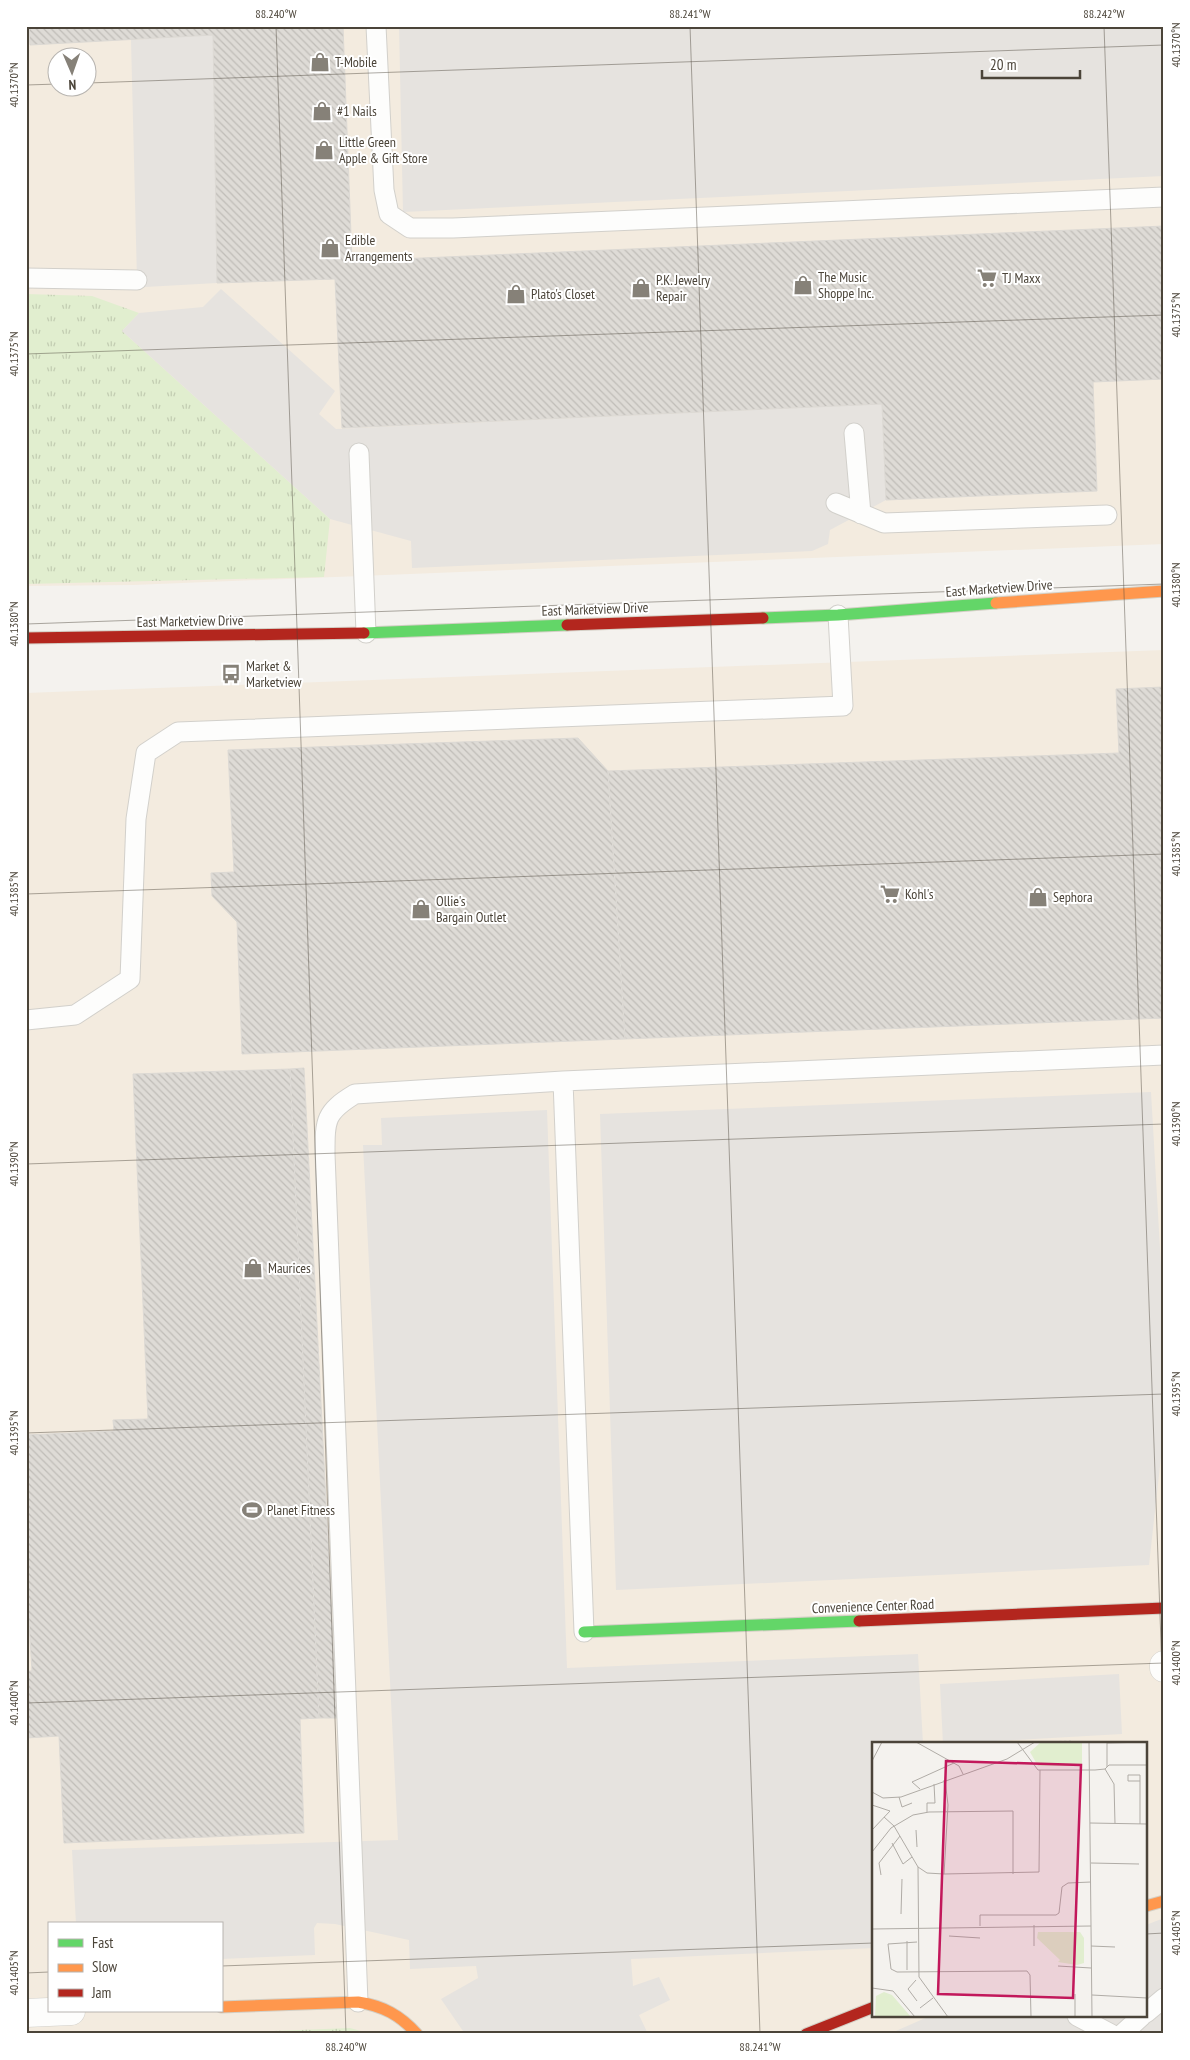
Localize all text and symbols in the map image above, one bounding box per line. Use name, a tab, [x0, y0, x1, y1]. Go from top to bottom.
text: 88.240°W	[255, 6, 297, 21]
text: 88.241°W	[669, 6, 711, 21]
text: 88.242°W	[1083, 6, 1125, 21]
text: 40.1370°N	[1168, 22, 1183, 68]
north arrow	[48, 48, 98, 98]
scale bar	[982, 48, 1080, 80]
shop icon: T-Mobile	[309, 51, 331, 73]
place label: T-Mobile	[335, 53, 377, 71]
text: 20 m	[990, 55, 1016, 74]
text: 40.1370°N	[6, 62, 21, 108]
text: N	[68, 76, 77, 94]
shop icon: #1 Nails	[311, 100, 333, 122]
place label: #1 Nails	[337, 102, 377, 120]
place label: Little Green Apple & Gift Store	[339, 133, 428, 167]
shop icon: Little Green Apple & Gift Store	[313, 139, 335, 161]
place label: Edible Arrangements	[345, 231, 413, 265]
shop icon: Edible Arrangements	[319, 237, 341, 259]
supermarket icon: TJ Maxx	[976, 267, 998, 289]
place label: The Music Shoppe Inc.	[818, 268, 874, 302]
place label: TJ Maxx	[1002, 269, 1041, 287]
place label: P.K. Jewelry Repair	[656, 271, 711, 305]
shop icon: The Music Shoppe Inc.	[792, 274, 814, 296]
shop icon: P.K. Jewelry Repair	[630, 277, 652, 299]
shop icon: Plato's Closet	[505, 283, 527, 305]
place label: Plato's Closet	[531, 285, 595, 303]
text: 40.1375°N	[1168, 292, 1183, 338]
text: 40.1375°N	[6, 331, 21, 377]
text: 40.1380°N	[1168, 562, 1183, 608]
street label: East Marketview Drive	[945, 575, 1053, 601]
street label: East Marketview Drive	[541, 598, 649, 620]
text: 40.1380°N	[6, 601, 21, 647]
street label: East Marketview Drive	[136, 611, 244, 631]
place label: Market & Marketview	[246, 657, 302, 691]
bus stop icon: Market & Marketview	[220, 663, 242, 685]
text: 40.1385°N	[1168, 831, 1183, 877]
text: 40.1385°N	[6, 871, 21, 917]
supermarket icon: Kohl's	[879, 883, 901, 905]
place label: Kohl's	[905, 885, 934, 903]
shop icon: Sephora	[1027, 886, 1049, 908]
place label: Sephora	[1053, 888, 1093, 906]
place label: Ollie's Bargain Outlet	[436, 892, 506, 926]
shop icon: Ollie's Bargain Outlet	[410, 898, 432, 920]
text: 40.1390°N	[1168, 1101, 1183, 1147]
text: 40.1390°N	[6, 1141, 21, 1187]
shop icon: Maurices	[242, 1257, 264, 1279]
place label: Maurices	[268, 1259, 311, 1277]
text: 40.1395°N	[1168, 1371, 1183, 1417]
text: 40.1395°N	[6, 1410, 21, 1456]
sports icon: Planet Fitness	[241, 1499, 263, 1521]
place label: Planet Fitness	[267, 1501, 335, 1519]
street label: Convenience Center Road	[812, 1595, 934, 1617]
text: 40.1400°N	[1168, 1640, 1183, 1686]
text: 40.1400°N	[6, 1680, 21, 1726]
inset map	[872, 1742, 1148, 2018]
text: 40.1405°N	[1168, 1910, 1183, 1956]
legend	[48, 1922, 222, 2012]
text: Fast	[92, 1933, 113, 1952]
text: 40.1405°N	[6, 1950, 21, 1996]
text: Slow	[92, 1957, 117, 1976]
text: Jam	[91, 1983, 111, 2002]
text: 88.240°W	[325, 2039, 367, 2054]
text: 88.241°W	[739, 2039, 781, 2054]

